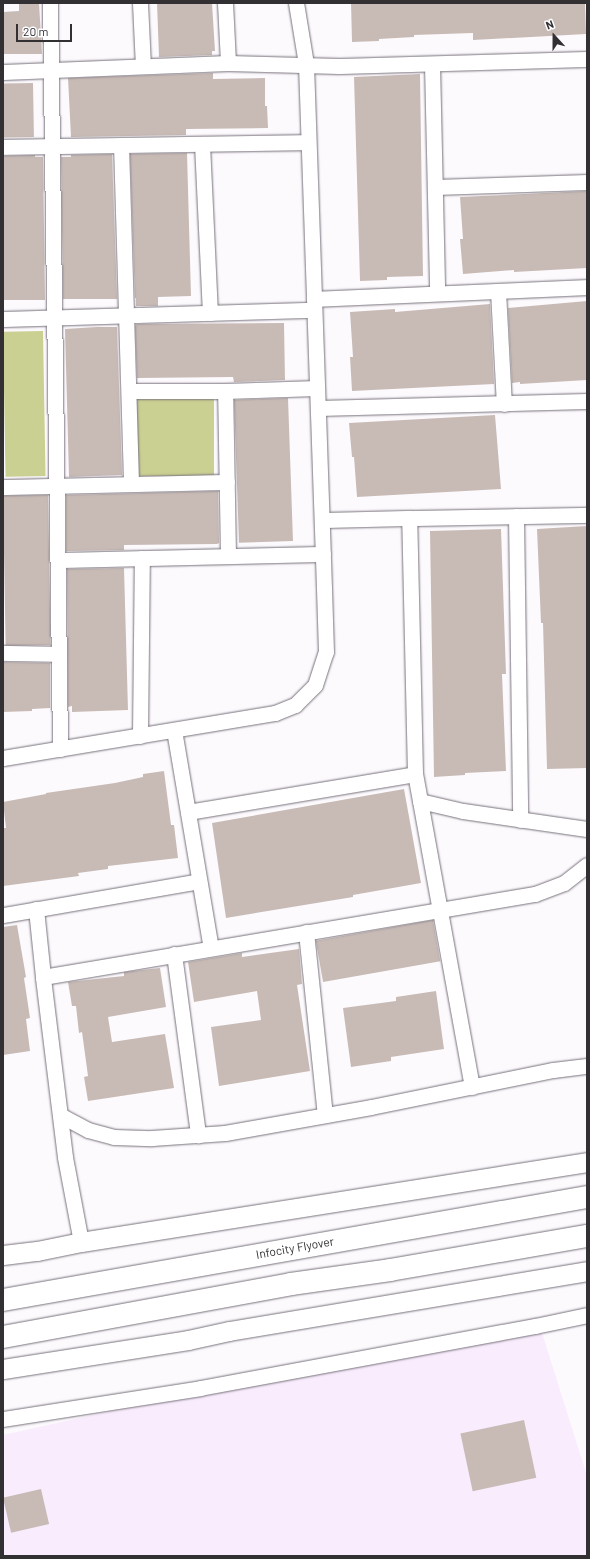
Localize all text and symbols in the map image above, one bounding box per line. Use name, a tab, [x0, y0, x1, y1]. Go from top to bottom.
scale bar	[18, 16, 74, 42]
north arrow	[534, 16, 574, 56]
text: N	[544, 17, 555, 32]
text: 20 m	[23, 24, 49, 38]
street label: Infocity Flyover	[255, 1234, 335, 1262]

